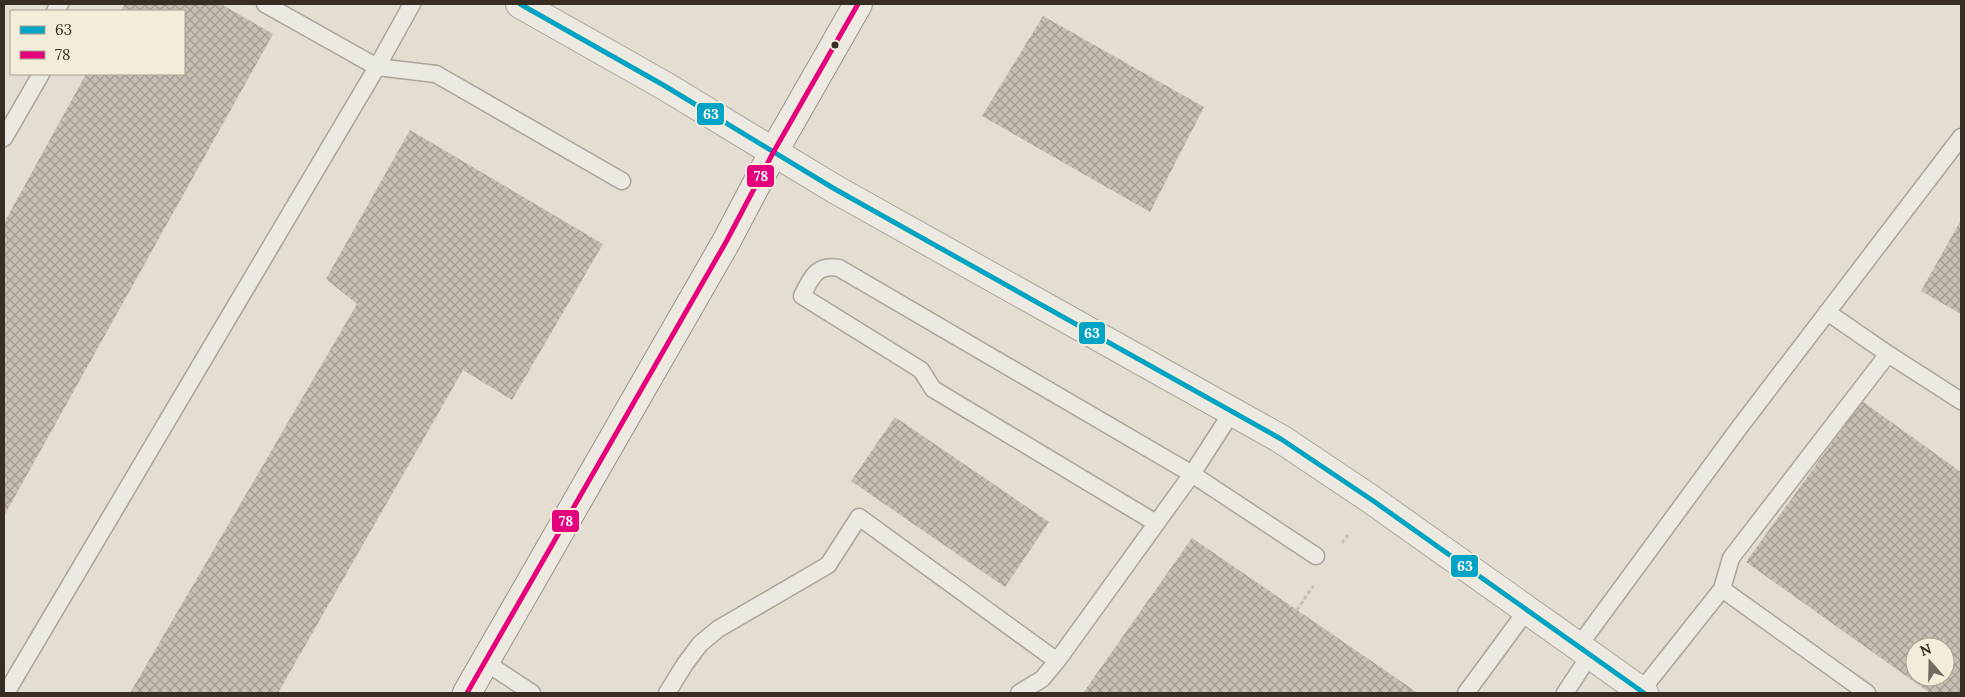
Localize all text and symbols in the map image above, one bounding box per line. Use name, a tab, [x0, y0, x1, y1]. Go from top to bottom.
legend	[10, 10, 185, 75]
text: 63	[55, 20, 72, 39]
unlabelled marker	[830, 40, 840, 50]
text: 78	[55, 45, 70, 64]
line badge: 63	[696, 102, 725, 126]
text: 63	[703, 105, 719, 123]
line badge: 78	[746, 164, 775, 188]
text: 78	[754, 167, 768, 185]
line badge: 63	[1078, 321, 1106, 345]
text: 63	[1084, 324, 1100, 342]
line badge: 78	[551, 509, 580, 533]
text: 78	[559, 512, 573, 530]
line badge: 63	[1450, 554, 1479, 578]
text: 63	[1457, 557, 1473, 575]
north arrow	[1905, 637, 1955, 687]
text: N	[1917, 639, 1934, 660]

